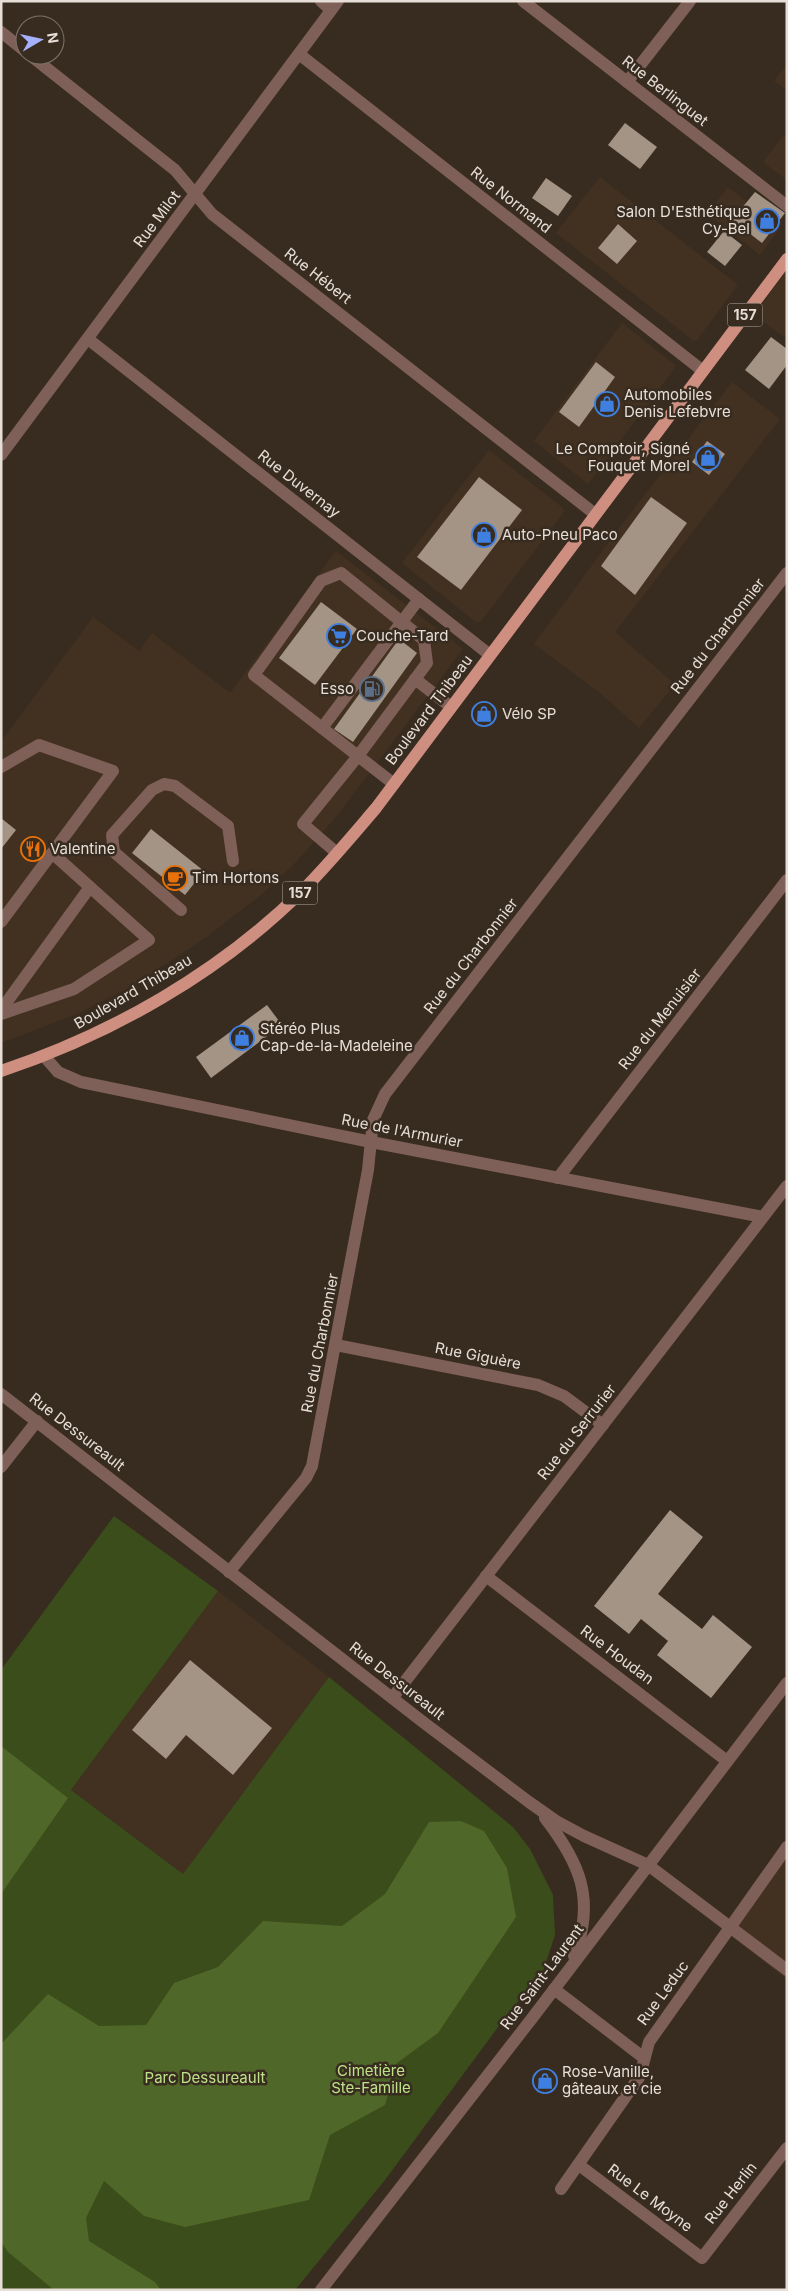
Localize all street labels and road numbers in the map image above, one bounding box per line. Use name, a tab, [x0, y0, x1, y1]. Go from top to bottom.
street label: Rue Berlinguet	[619, 51, 712, 130]
street label: Rue Normand	[467, 162, 555, 237]
street label: Rue Milot	[129, 186, 184, 251]
street label: Rue Hébert	[281, 243, 356, 308]
road number: 157	[728, 304, 762, 326]
street label: Rue Duvernay	[254, 446, 345, 522]
street label: Rue du Charbonnier	[666, 574, 769, 697]
street label: Boulevard Thibeau	[381, 651, 476, 768]
road number: 157	[282, 881, 318, 904]
street label: Rue du Charbonnier	[419, 894, 522, 1017]
street label: Boulevard Thibeau	[70, 950, 195, 1033]
street label: Rue du Menuisier	[614, 964, 705, 1073]
street label: Rue de l'Armurier	[340, 1109, 464, 1152]
street label: Rue du Charbonnier	[297, 1271, 342, 1414]
street label: Rue Giguère	[433, 1338, 523, 1373]
street label: Rue du Serrurier	[533, 1380, 620, 1483]
street label: Rue Dessureault	[26, 1388, 129, 1475]
street label: Rue Houdan	[577, 1621, 658, 1688]
street label: Rue Dessureault	[346, 1637, 449, 1724]
street label: Rue Saint-Laurent	[496, 1920, 588, 2033]
street label: Rue Leduc	[633, 1957, 692, 2029]
street label: Rue Herlin	[701, 2158, 761, 2227]
street label: Rue Le Moyne	[604, 2160, 696, 2236]

